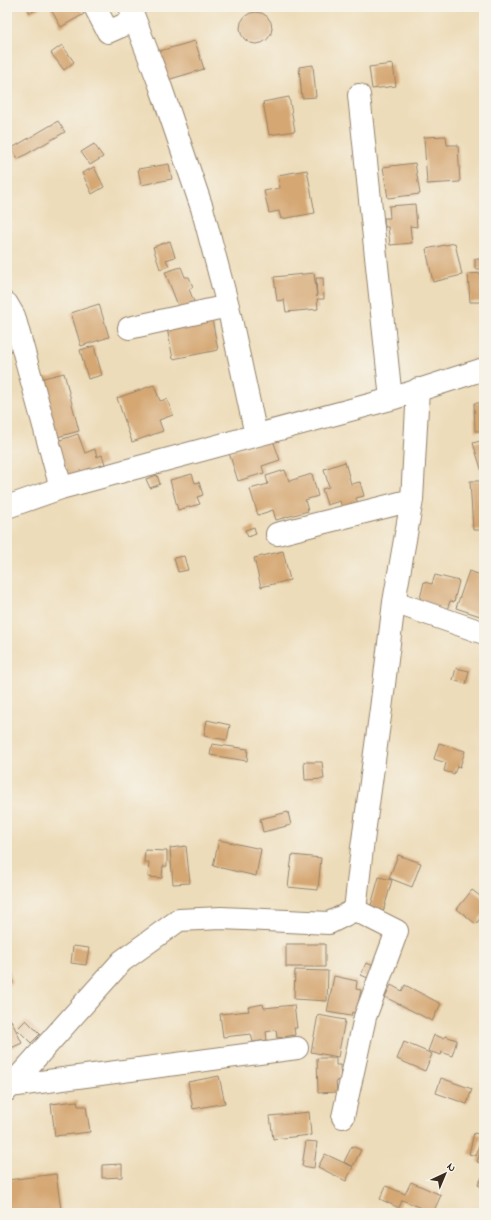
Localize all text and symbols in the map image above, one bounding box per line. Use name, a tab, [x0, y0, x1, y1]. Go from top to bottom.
north arrow	[425, 1154, 465, 1194]
text: N	[443, 1159, 459, 1176]

